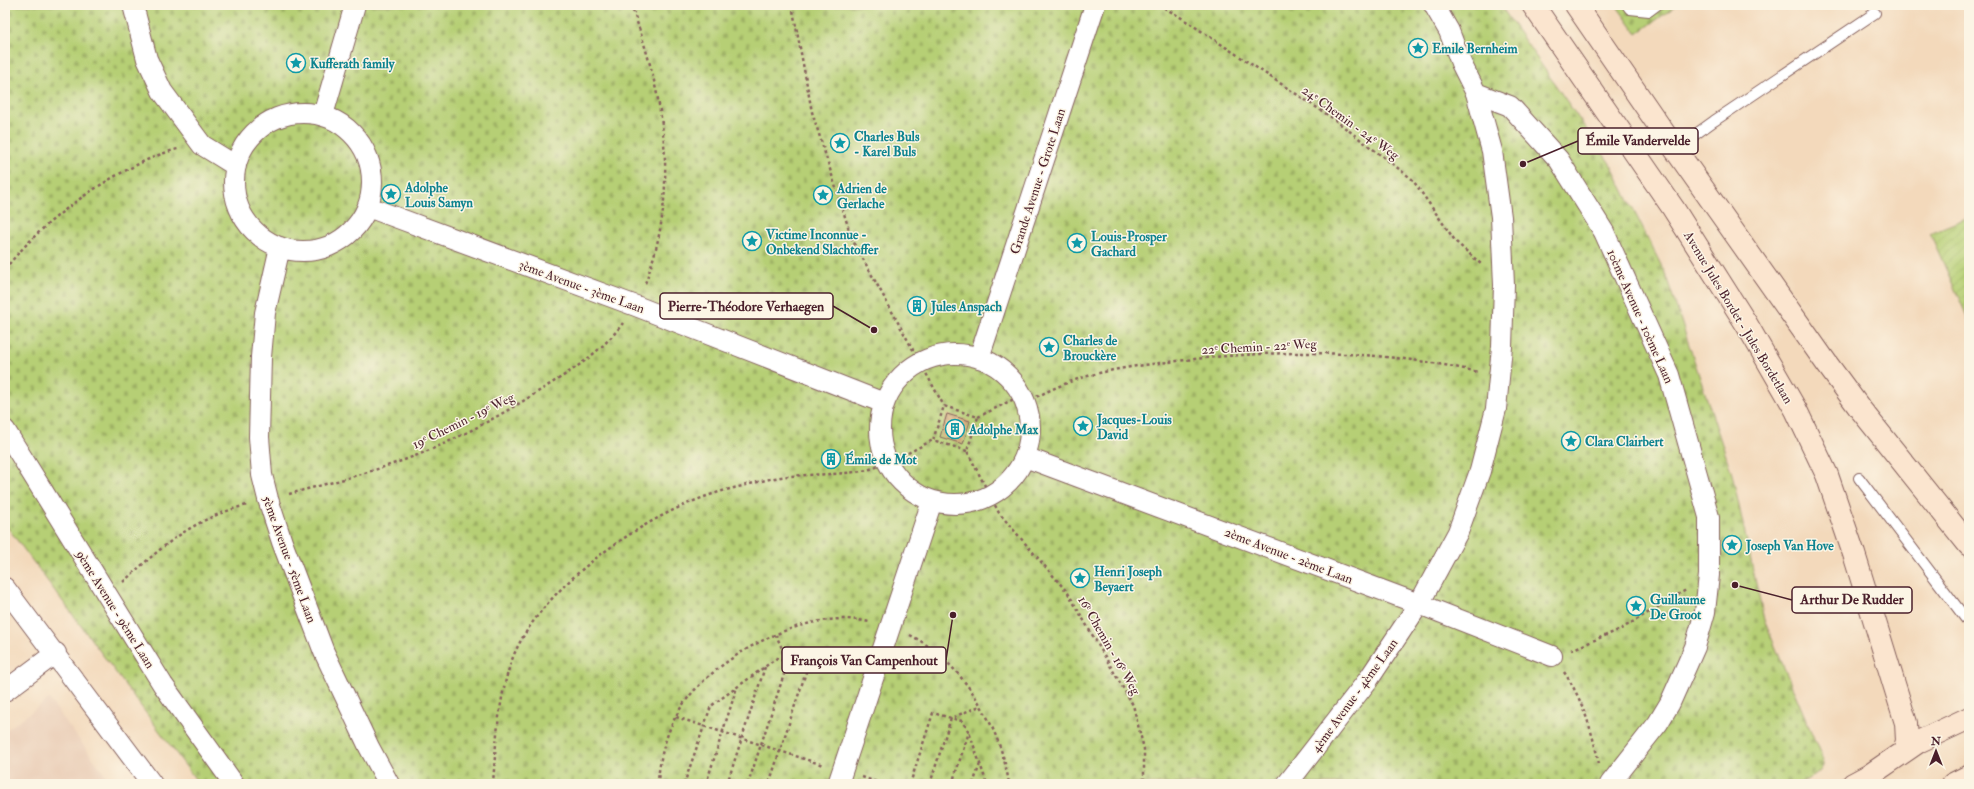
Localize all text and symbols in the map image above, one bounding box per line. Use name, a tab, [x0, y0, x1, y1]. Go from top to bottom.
place icon: Emile Bernheim	[1407, 37, 1429, 59]
place label: Emile Bernheim	[1432, 41, 1519, 57]
place icon: Kufferath family	[285, 52, 307, 74]
place label: Kufferath family	[310, 56, 396, 73]
street label: 24ᵉ Chemin - 24ᵉ Weg	[1299, 82, 1403, 164]
street label: Grande Avenue - Grote Laan	[1007, 106, 1069, 256]
callout: Émile Vandervelde	[1578, 128, 1698, 154]
place label: Charles Buls - Karel Buls	[854, 129, 920, 160]
text: Émile Vandervelde	[1586, 131, 1691, 149]
place icon: Charles Buls - Karel Buls	[829, 132, 851, 154]
place label: Adolphe Louis Samyn	[404, 180, 473, 212]
place label: Adrien de Gerlache	[836, 181, 887, 212]
place icon: Adolphe Louis Samyn	[380, 183, 402, 205]
place icon: Adrien de Gerlache	[812, 184, 834, 206]
place label: Victime Inconnue - Onbekend Slachtoffer	[765, 227, 879, 258]
street label: Avenue Jules Bordet - Jules Bordetlaan	[1680, 227, 1796, 407]
place label: Louis-Prosper Gachard	[1091, 229, 1168, 260]
place icon: Victime Inconnue - Onbekend Slachtoffer	[741, 230, 763, 252]
place icon: Louis-Prosper Gachard	[1066, 232, 1088, 254]
street label: 10ème Avenue - 10ème Laan	[1603, 247, 1677, 386]
street label: 3ème Avenue - 3ème Laan	[517, 257, 647, 317]
callout: Pierre-Théodore Verhaegen	[660, 293, 833, 319]
building icon: Jules Anspach	[906, 295, 928, 317]
text: Pierre-Théodore Verhaegen	[668, 298, 825, 316]
place label: Jules Anspach	[930, 299, 1002, 316]
place label: Charles de Brouckère	[1063, 333, 1118, 364]
place icon: Charles de Brouckère	[1038, 336, 1060, 358]
street label: 22ᵉ Chemin - 22ᵉ Weg	[1201, 336, 1318, 358]
street label: 19ᵉ Chemin - 19ᵉ Weg	[410, 389, 518, 453]
place label: Jacques-Louis David	[1096, 412, 1172, 443]
place icon: Jacques-Louis David	[1072, 415, 1094, 437]
building icon: Adolphe Max	[944, 418, 966, 440]
place label: Adolphe Max	[968, 422, 1039, 439]
place icon: Clara Clairbert	[1560, 430, 1582, 452]
place label: Clara Clairbert	[1585, 434, 1664, 450]
building icon: Émile de Mot	[820, 448, 842, 470]
place label: Émile de Mot	[845, 450, 918, 468]
street label: 5ème Avenue - 5ème Laan	[259, 494, 320, 625]
street label: 2ème Avenue - 2ème Laan	[1222, 524, 1355, 588]
place icon: Joseph Van Hove	[1721, 534, 1743, 556]
place label: Joseph Van Hove	[1745, 538, 1834, 555]
street label: 9ème Avenue - 9ème Laan	[72, 547, 158, 672]
place label: Henri Joseph Beyaert	[1094, 564, 1162, 596]
place icon: Henri Joseph Beyaert	[1069, 567, 1091, 589]
callout: Arthur De Rudder	[1792, 587, 1912, 613]
text: Arthur De Rudder	[1799, 591, 1905, 608]
place label: Guillaume De Groot	[1650, 592, 1706, 623]
street label: 16ᵉ Chemin - 16ᵉ Weg	[1074, 593, 1144, 698]
place icon: Guillaume De Groot	[1625, 595, 1647, 617]
street label: 4ème Avenue - 4ème Laan	[1308, 635, 1402, 756]
callout: François Van Campenhout	[782, 647, 946, 673]
text: François Van Campenhout	[790, 652, 938, 670]
north arrow	[1916, 731, 1956, 771]
text: N	[1930, 735, 1942, 748]

